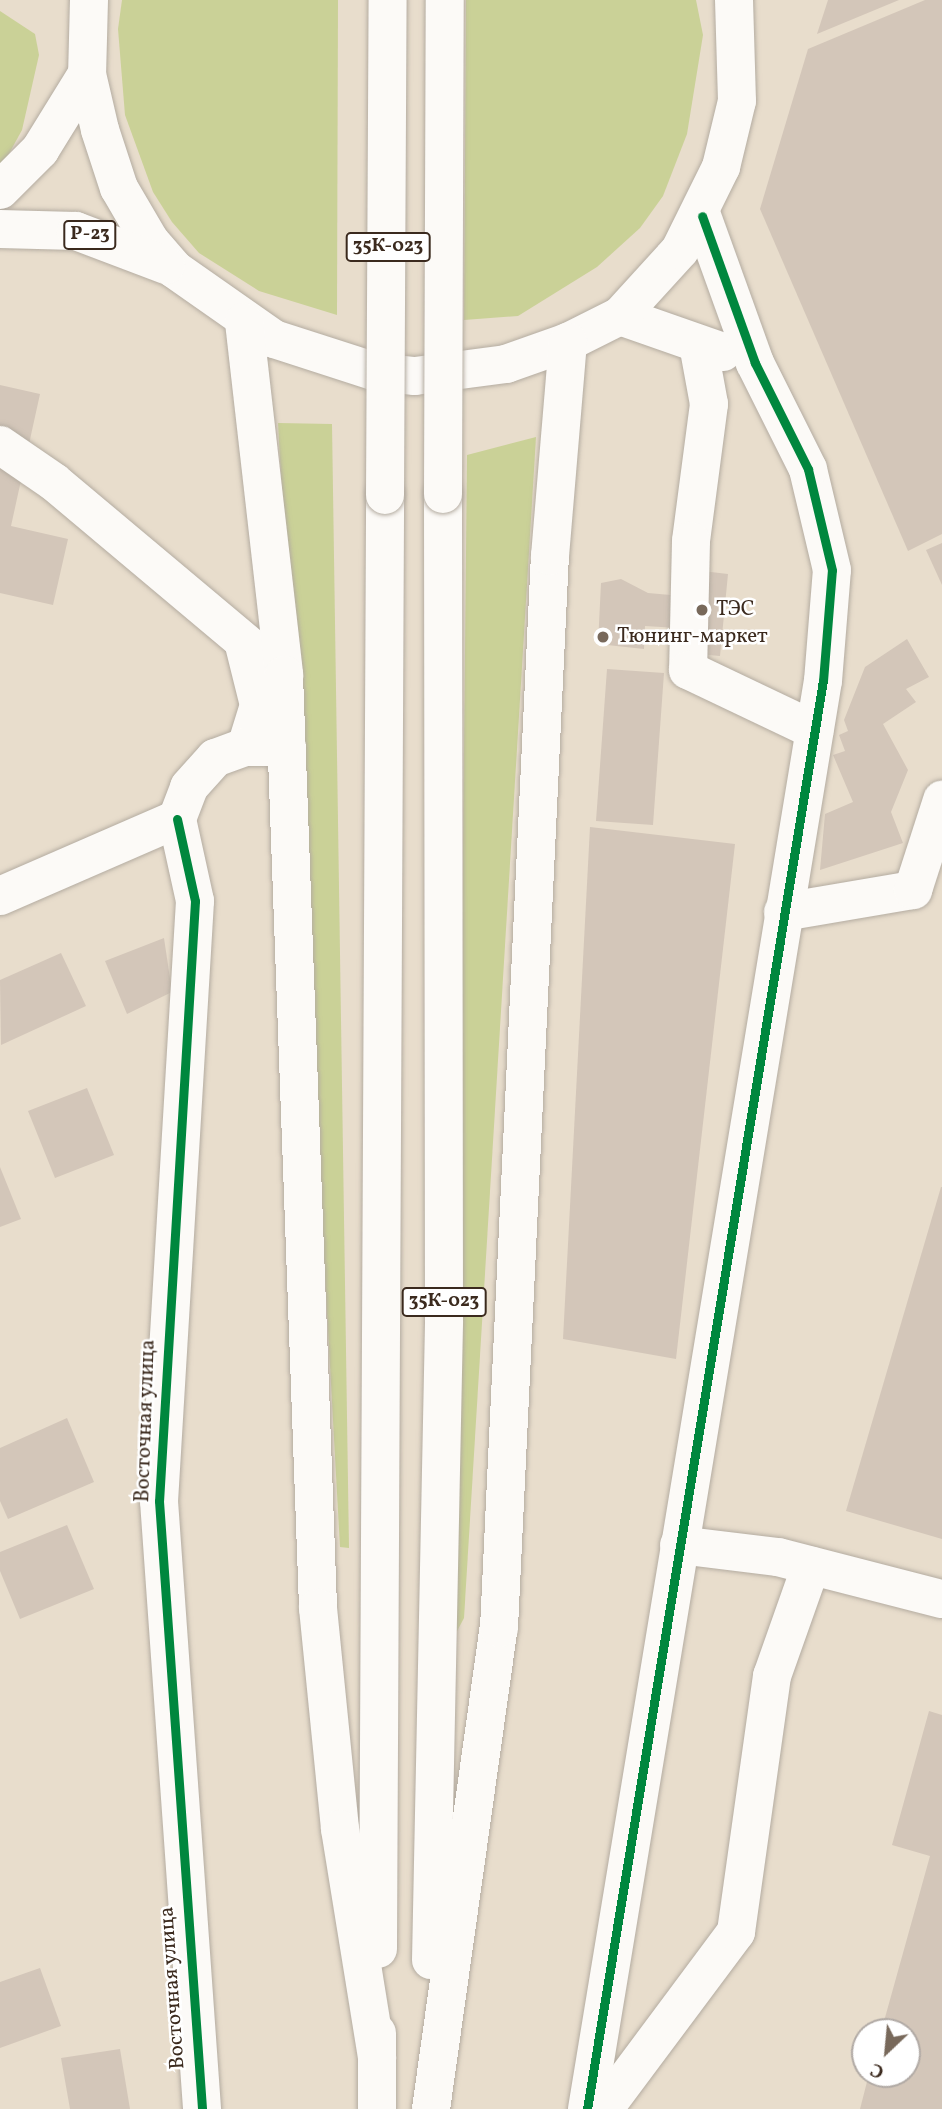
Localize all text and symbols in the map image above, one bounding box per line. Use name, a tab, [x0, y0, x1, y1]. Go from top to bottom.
road number: Р-23	[62, 219, 118, 250]
road number: 35К-023	[344, 232, 432, 262]
place label: ТЭС	[716, 597, 754, 623]
marker: ТЭС	[694, 602, 710, 618]
place label: Тюнинг-маркет	[617, 624, 768, 650]
marker: Тюнинг-маркет	[595, 629, 611, 645]
road number: 35К-023	[400, 1286, 488, 1318]
street label: Восточная улица	[131, 1339, 161, 1503]
street label: Восточная улица	[155, 1906, 191, 2070]
north arrow	[851, 2018, 921, 2088]
text: С	[866, 2056, 889, 2084]

